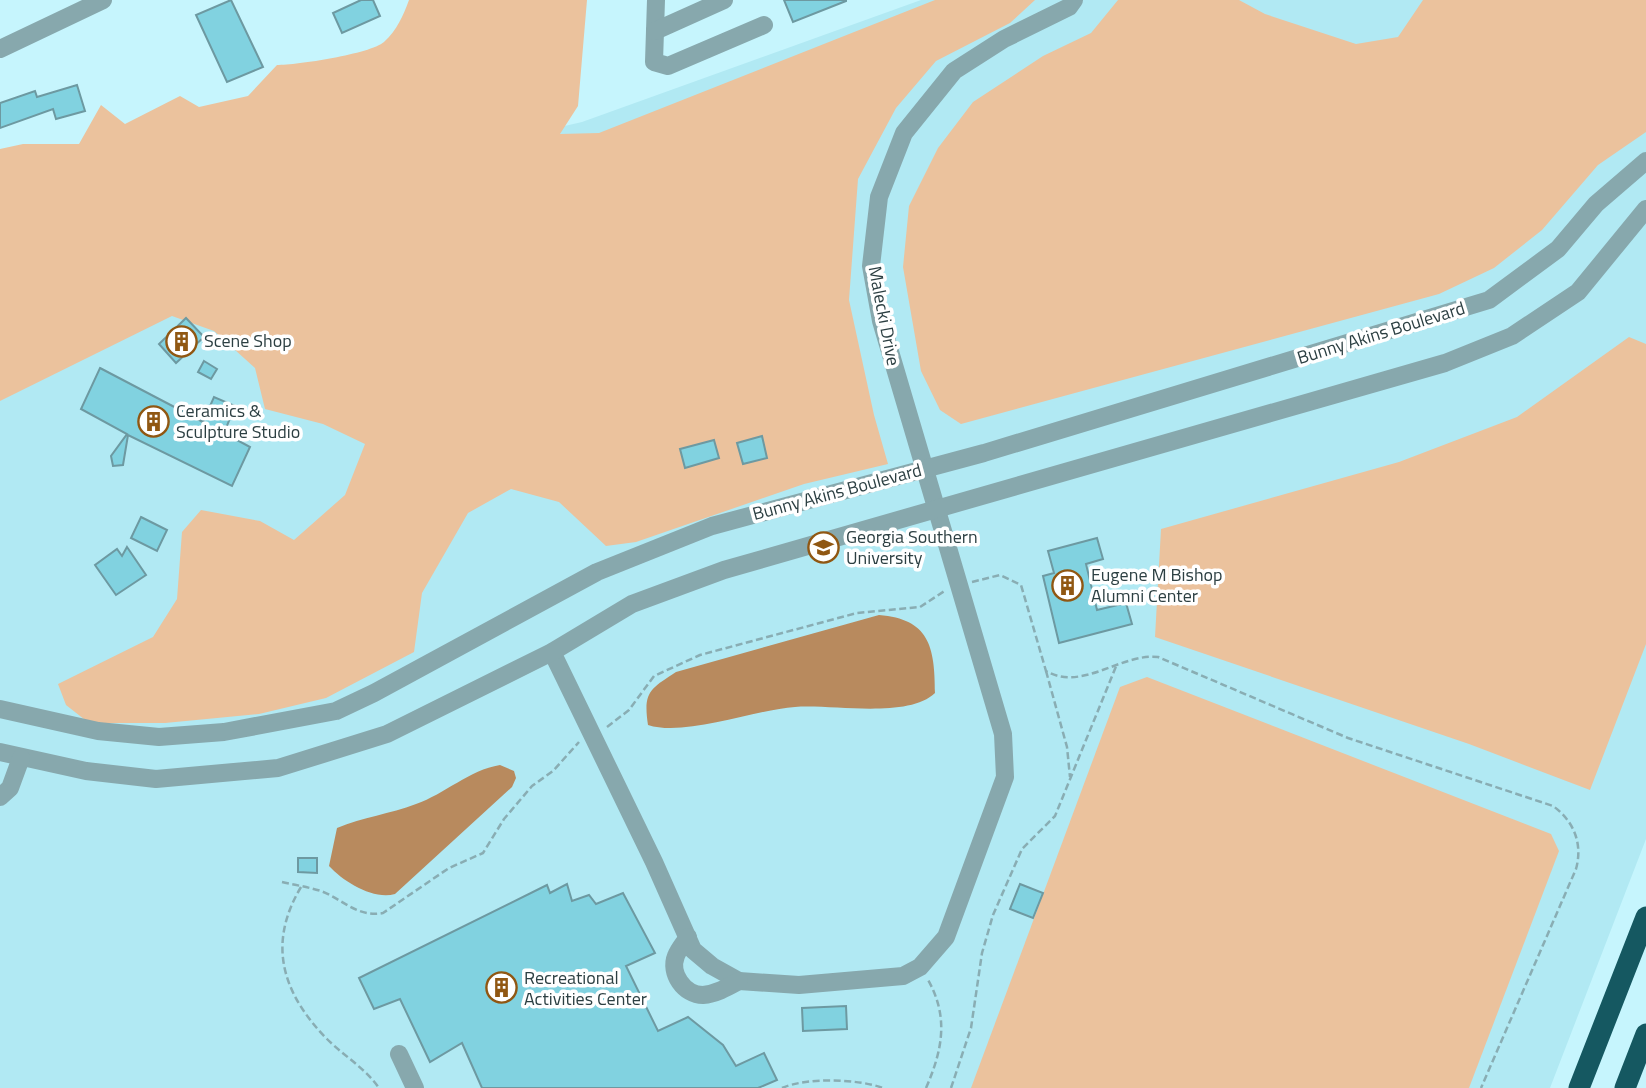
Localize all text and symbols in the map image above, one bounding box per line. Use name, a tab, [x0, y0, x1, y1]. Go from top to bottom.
street label: Malecki Drive	[862, 264, 907, 368]
street label: Bunny Akins Boulevard	[1294, 294, 1468, 371]
building icon: Scene Shop	[164, 324, 198, 358]
place label: Scene Shop	[204, 327, 292, 354]
place label: Ceramics & Sculpture Studio	[176, 397, 300, 445]
building icon: Ceramics & Sculpture Studio	[136, 404, 170, 438]
street label: Bunny Akins Boulevard	[749, 456, 924, 527]
place label: Georgia Southern University	[846, 523, 978, 571]
school or university icon: Georgia Southern University	[806, 530, 840, 564]
place label: Eugene M Bishop Alumni Center	[1091, 561, 1223, 609]
building icon: Eugene M Bishop Alumni Center	[1051, 568, 1085, 602]
place label: Recreational Activities Center	[524, 964, 647, 1012]
building icon: Recreational Activities Center	[484, 971, 518, 1005]

